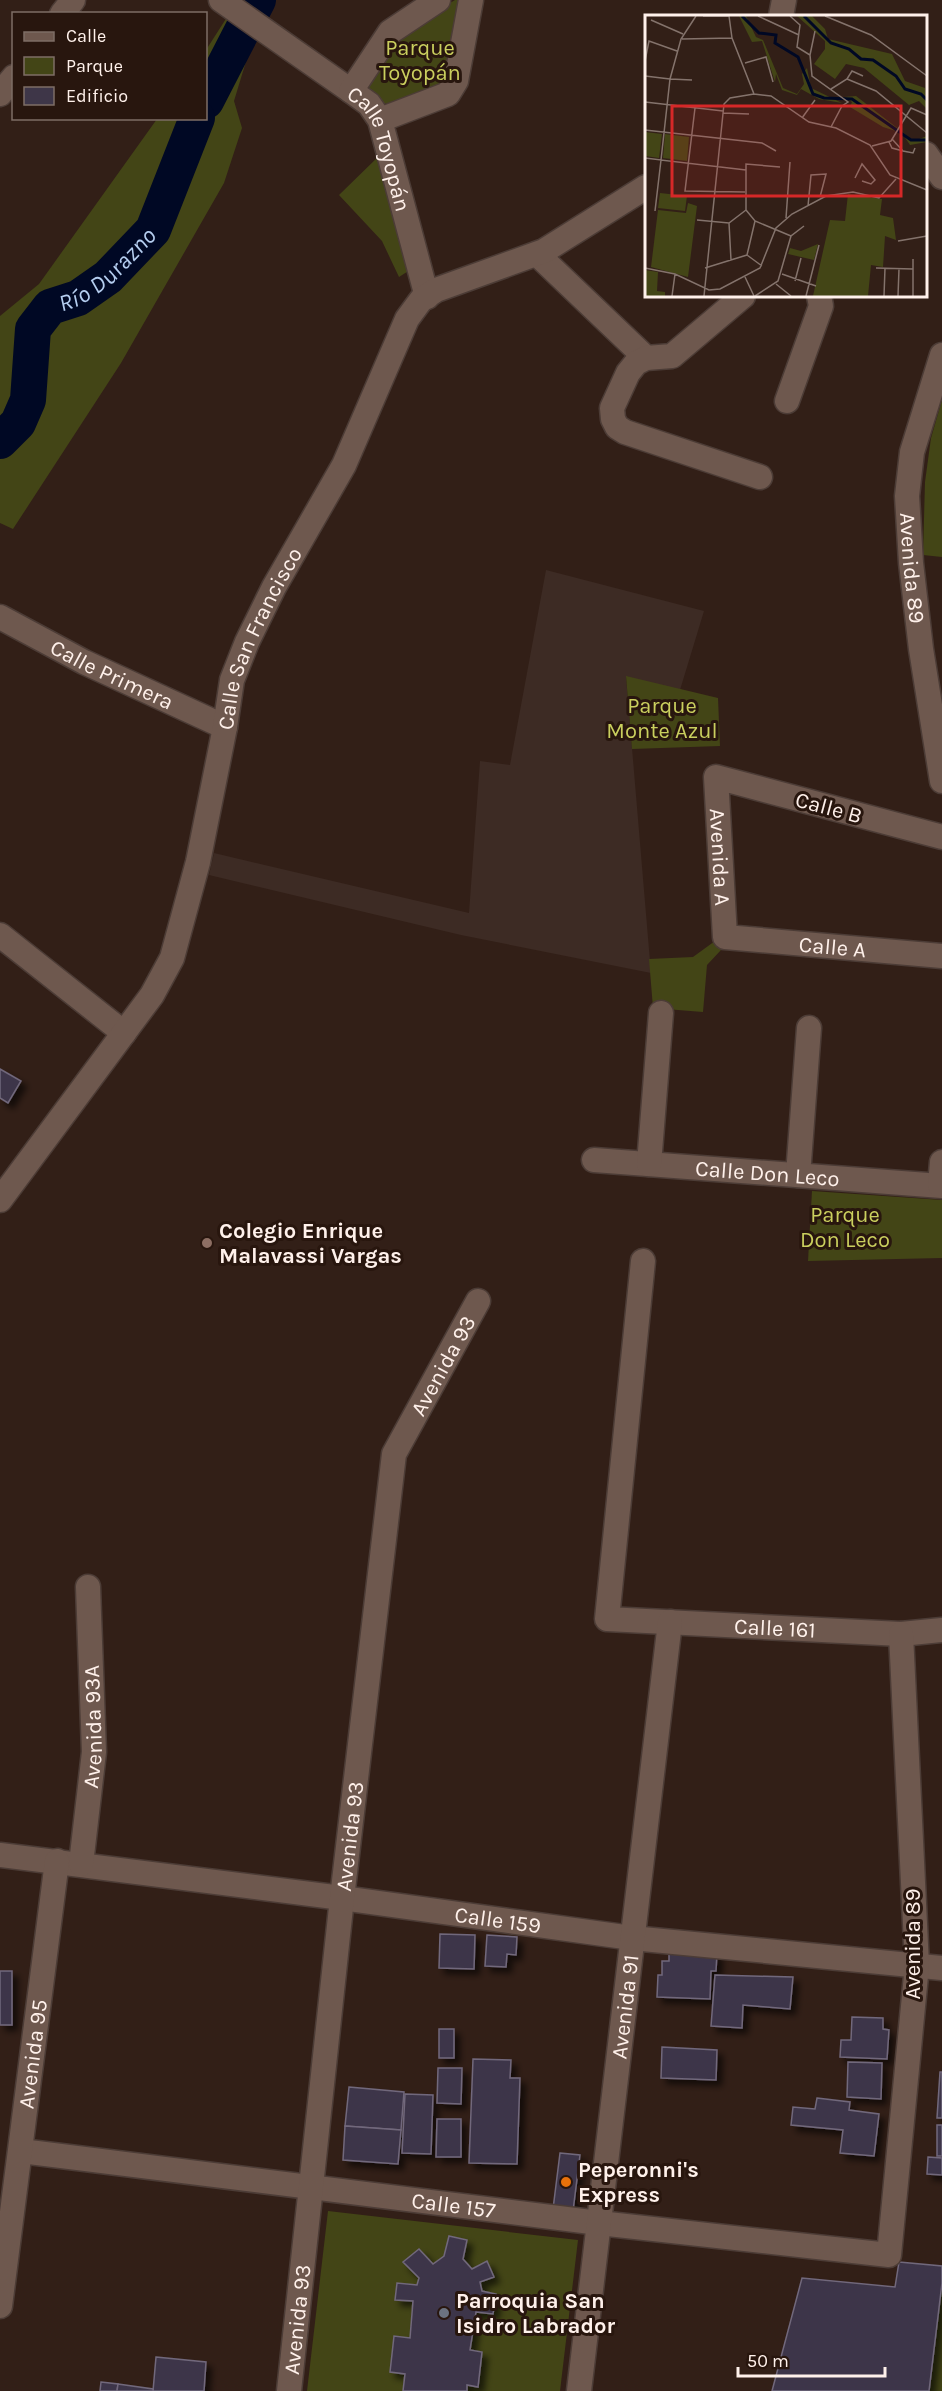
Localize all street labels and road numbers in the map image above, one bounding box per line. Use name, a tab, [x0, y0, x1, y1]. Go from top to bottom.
street label: Calle Toyopán	[342, 81, 416, 214]
street label: Avenida 89	[894, 512, 930, 625]
street label: Calle San Francisco	[213, 543, 308, 732]
street label: Calle Primera	[46, 634, 177, 715]
street label: Calle B	[792, 787, 865, 829]
street label: Avenida A	[704, 808, 735, 907]
street label: Calle A	[798, 932, 867, 963]
street label: Calle Don Leco	[694, 1156, 841, 1192]
street label: Avenida 93	[406, 1311, 482, 1421]
street label: Calle 161	[733, 1614, 816, 1644]
street label: Avenida 93A	[78, 1664, 108, 1790]
street label: Avenida 93	[331, 1780, 370, 1893]
street label: Avenida 89	[900, 1889, 926, 2000]
street label: Calle 159	[453, 1902, 543, 1939]
street label: Avenida 91	[606, 1953, 645, 2060]
street label: Avenida 95	[13, 1998, 53, 2110]
street label: Calle 157	[410, 2188, 497, 2224]
street label: Avenida 93	[279, 2263, 317, 2376]

